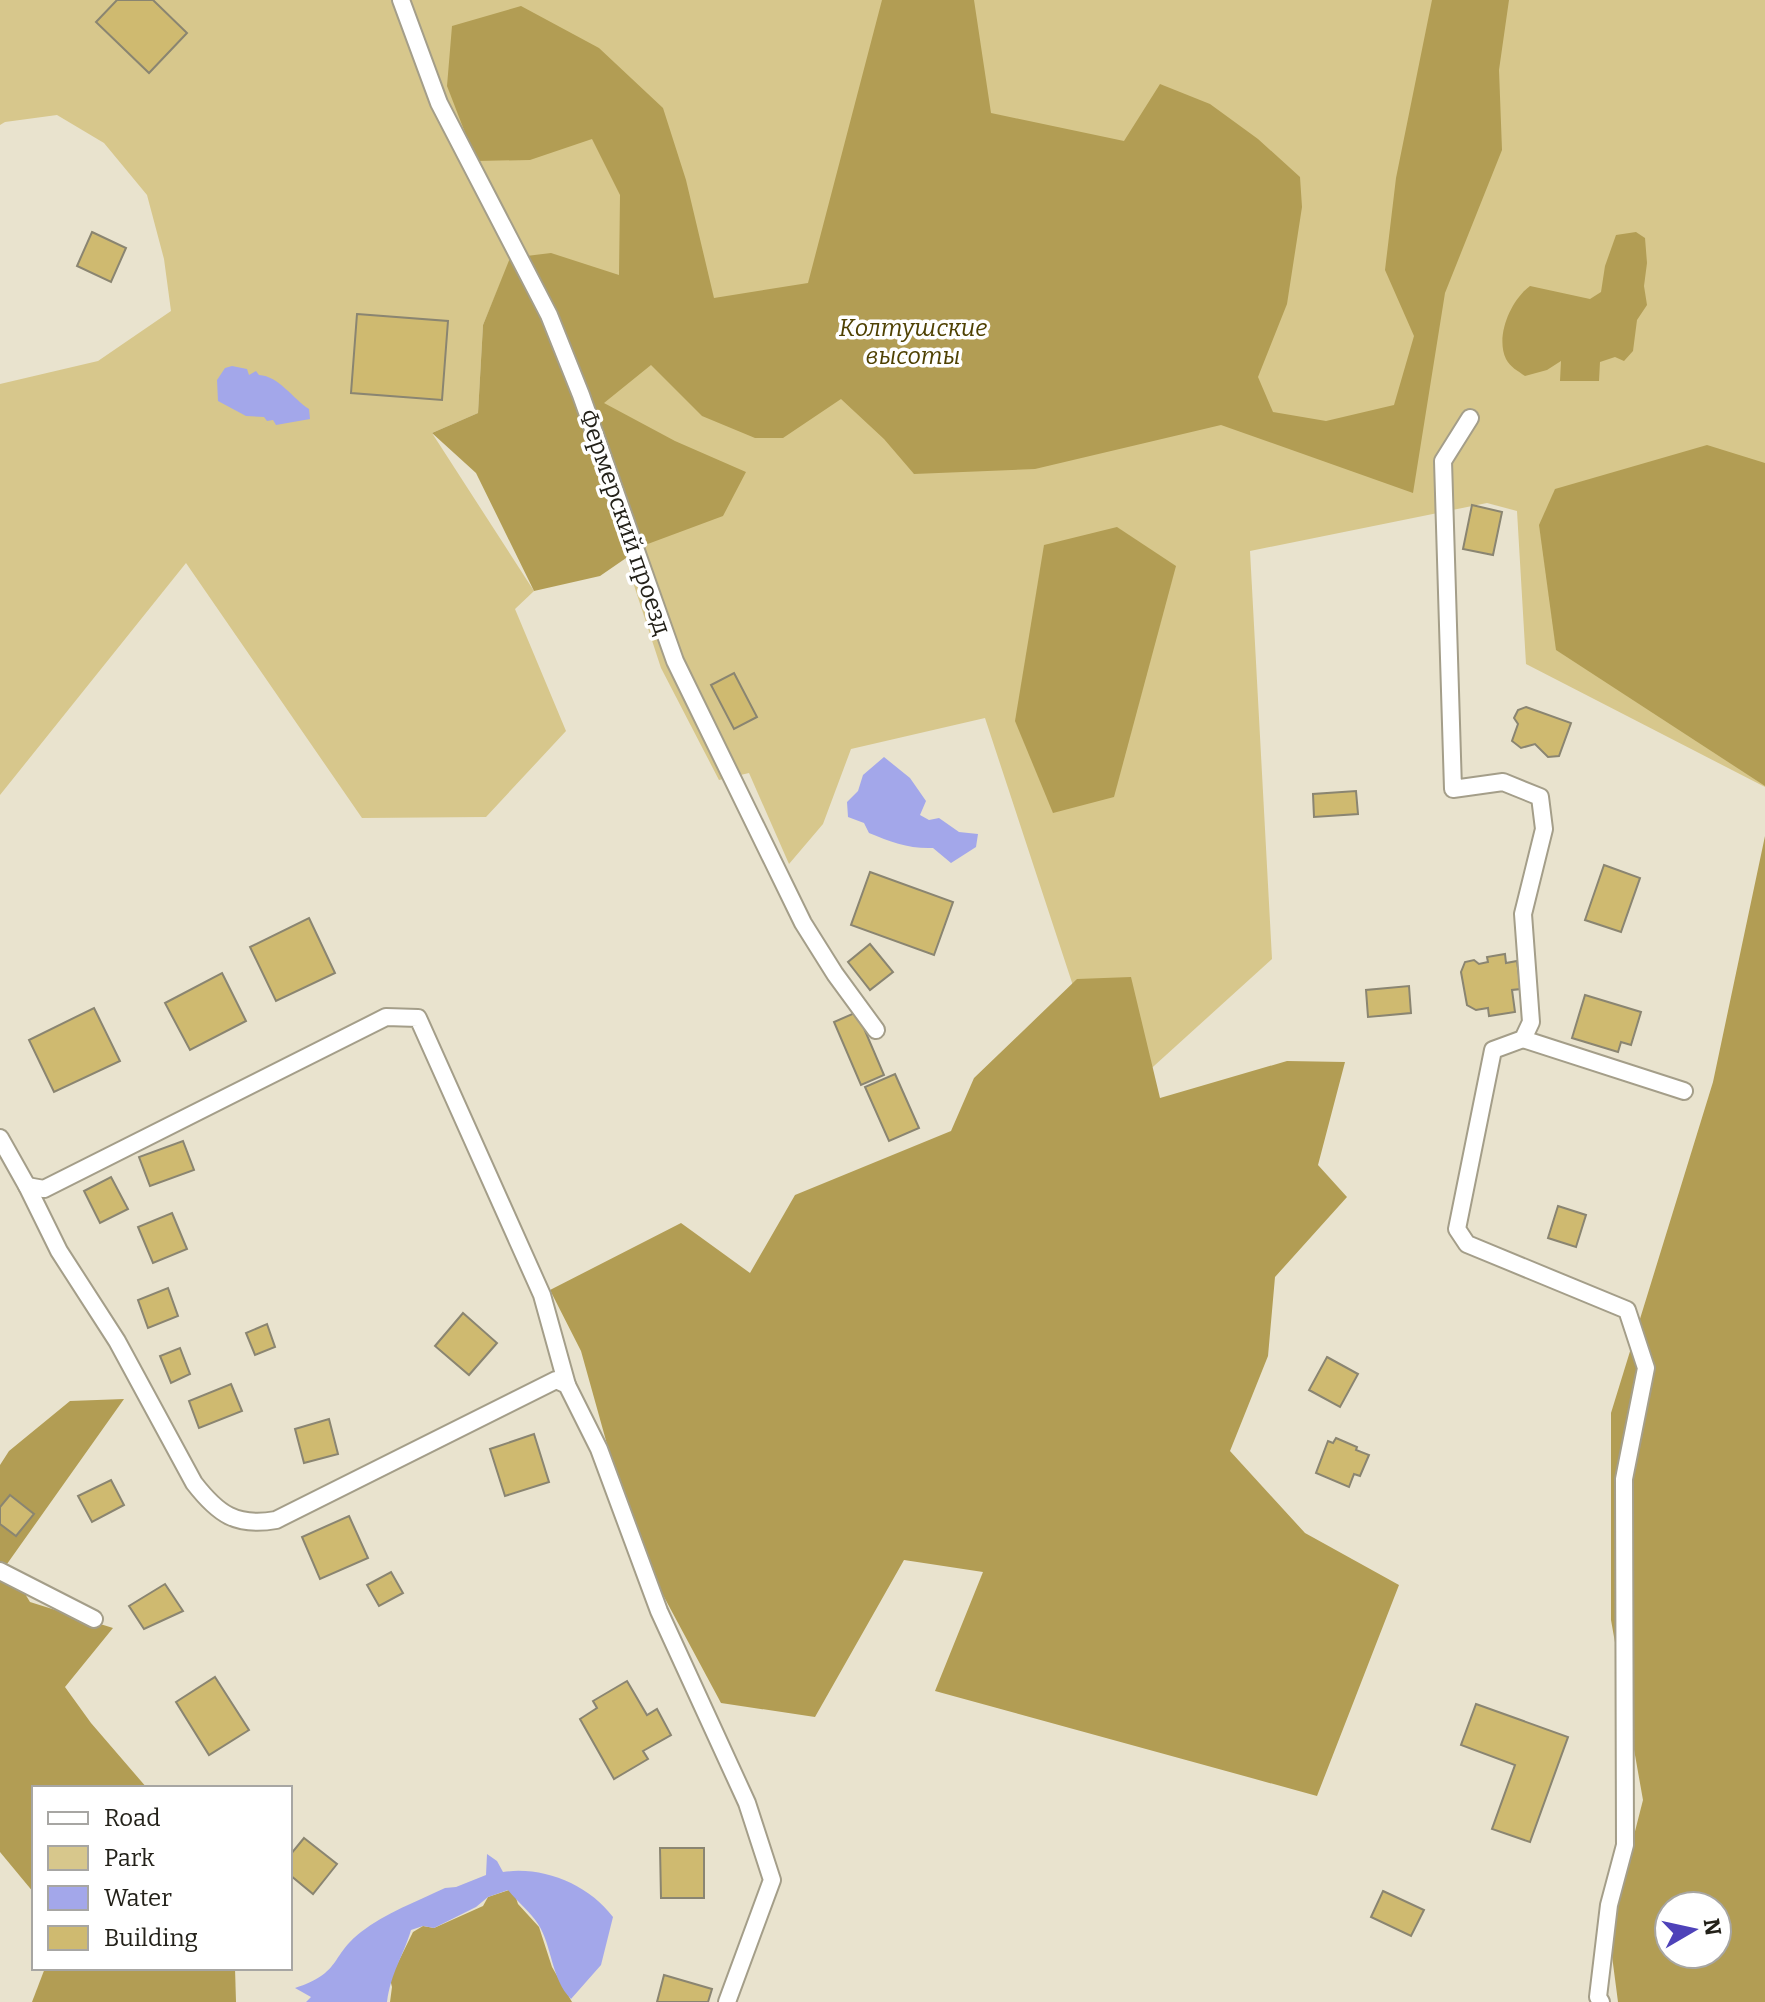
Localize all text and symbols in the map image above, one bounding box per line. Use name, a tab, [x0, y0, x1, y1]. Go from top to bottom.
park label: Колтушские высоты	[839, 314, 987, 370]
street label: Фермерский проезд	[573, 406, 677, 638]
legend	[32, 1786, 292, 1970]
text: Road	[104, 1804, 160, 1832]
text: Park	[104, 1844, 155, 1872]
text: Water	[104, 1884, 172, 1912]
north arrow	[1653, 1890, 1733, 1970]
text: N	[1698, 1916, 1727, 1937]
text: Building	[104, 1924, 198, 1952]

